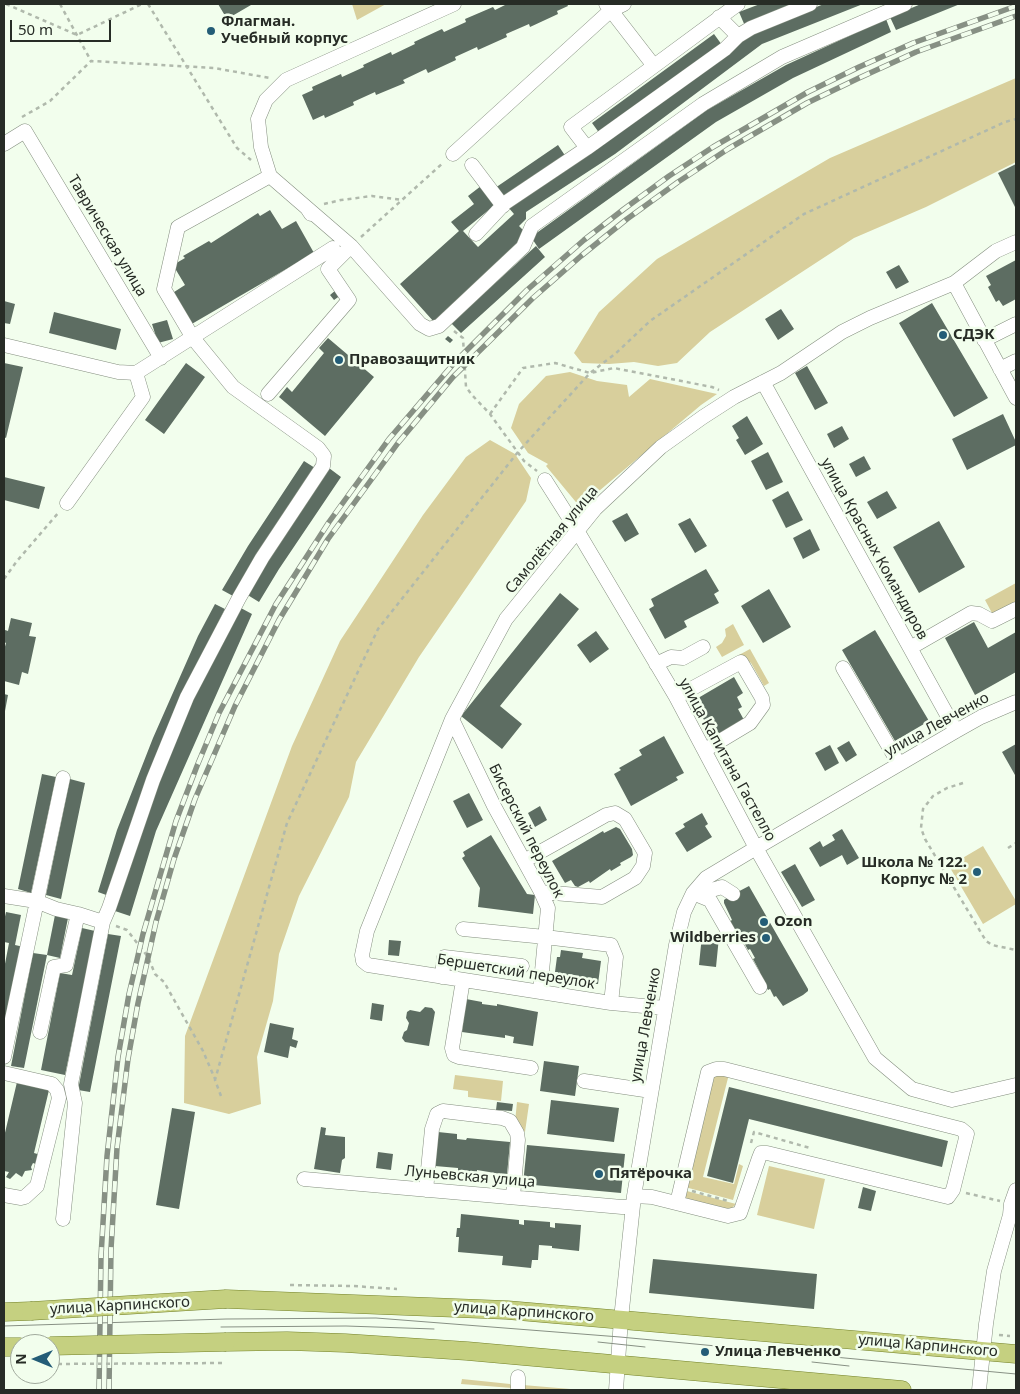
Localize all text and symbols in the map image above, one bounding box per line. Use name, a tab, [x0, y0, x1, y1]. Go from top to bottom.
scale bar	[12, 10, 114, 42]
place label: Флагман. Учебный корпус	[221, 13, 348, 48]
text: 50 m	[18, 19, 53, 39]
marker: Флагман. Учебный корпус	[205, 25, 217, 37]
street label: Таврическая улица	[64, 172, 150, 300]
place label: СДЭК	[953, 326, 995, 344]
marker: СДЭК	[937, 329, 949, 341]
place label: Правозащитник	[349, 351, 475, 369]
marker: Правозащитник	[333, 354, 345, 366]
street label: улица Красных Командиров	[816, 455, 932, 643]
street label: Самолётная улица	[502, 483, 602, 597]
street label: улица Капитана Гастелло	[675, 675, 779, 845]
street label: улица Левченко	[882, 689, 992, 761]
street label: Бисерский переулок	[484, 761, 568, 901]
place label: Школа № 122. Корпус № 2	[861, 854, 967, 889]
marker: Школа № 122. Корпус № 2	[971, 866, 983, 878]
place label: Ozon	[774, 913, 812, 931]
marker: Ozon	[758, 916, 770, 928]
place label: Wildberries	[670, 929, 756, 947]
marker: Wildberries	[760, 932, 772, 944]
street label: Бершетский переулок	[436, 951, 596, 993]
street label: улица Левченко	[627, 966, 665, 1084]
street label: Луньевская улица	[404, 1162, 536, 1192]
place label: Пятёрочка	[609, 1165, 692, 1183]
marker: Пятёрочка	[593, 1168, 605, 1180]
street label: улица Карпинского	[50, 1293, 190, 1319]
street label: улица Карпинского	[454, 1298, 594, 1326]
street label: улица Карпинского	[857, 1331, 999, 1361]
north arrow	[10, 1334, 60, 1384]
place label: Улица Левченко	[715, 1343, 841, 1361]
marker: Улица Левченко	[699, 1346, 711, 1358]
text: N	[11, 1353, 30, 1365]

